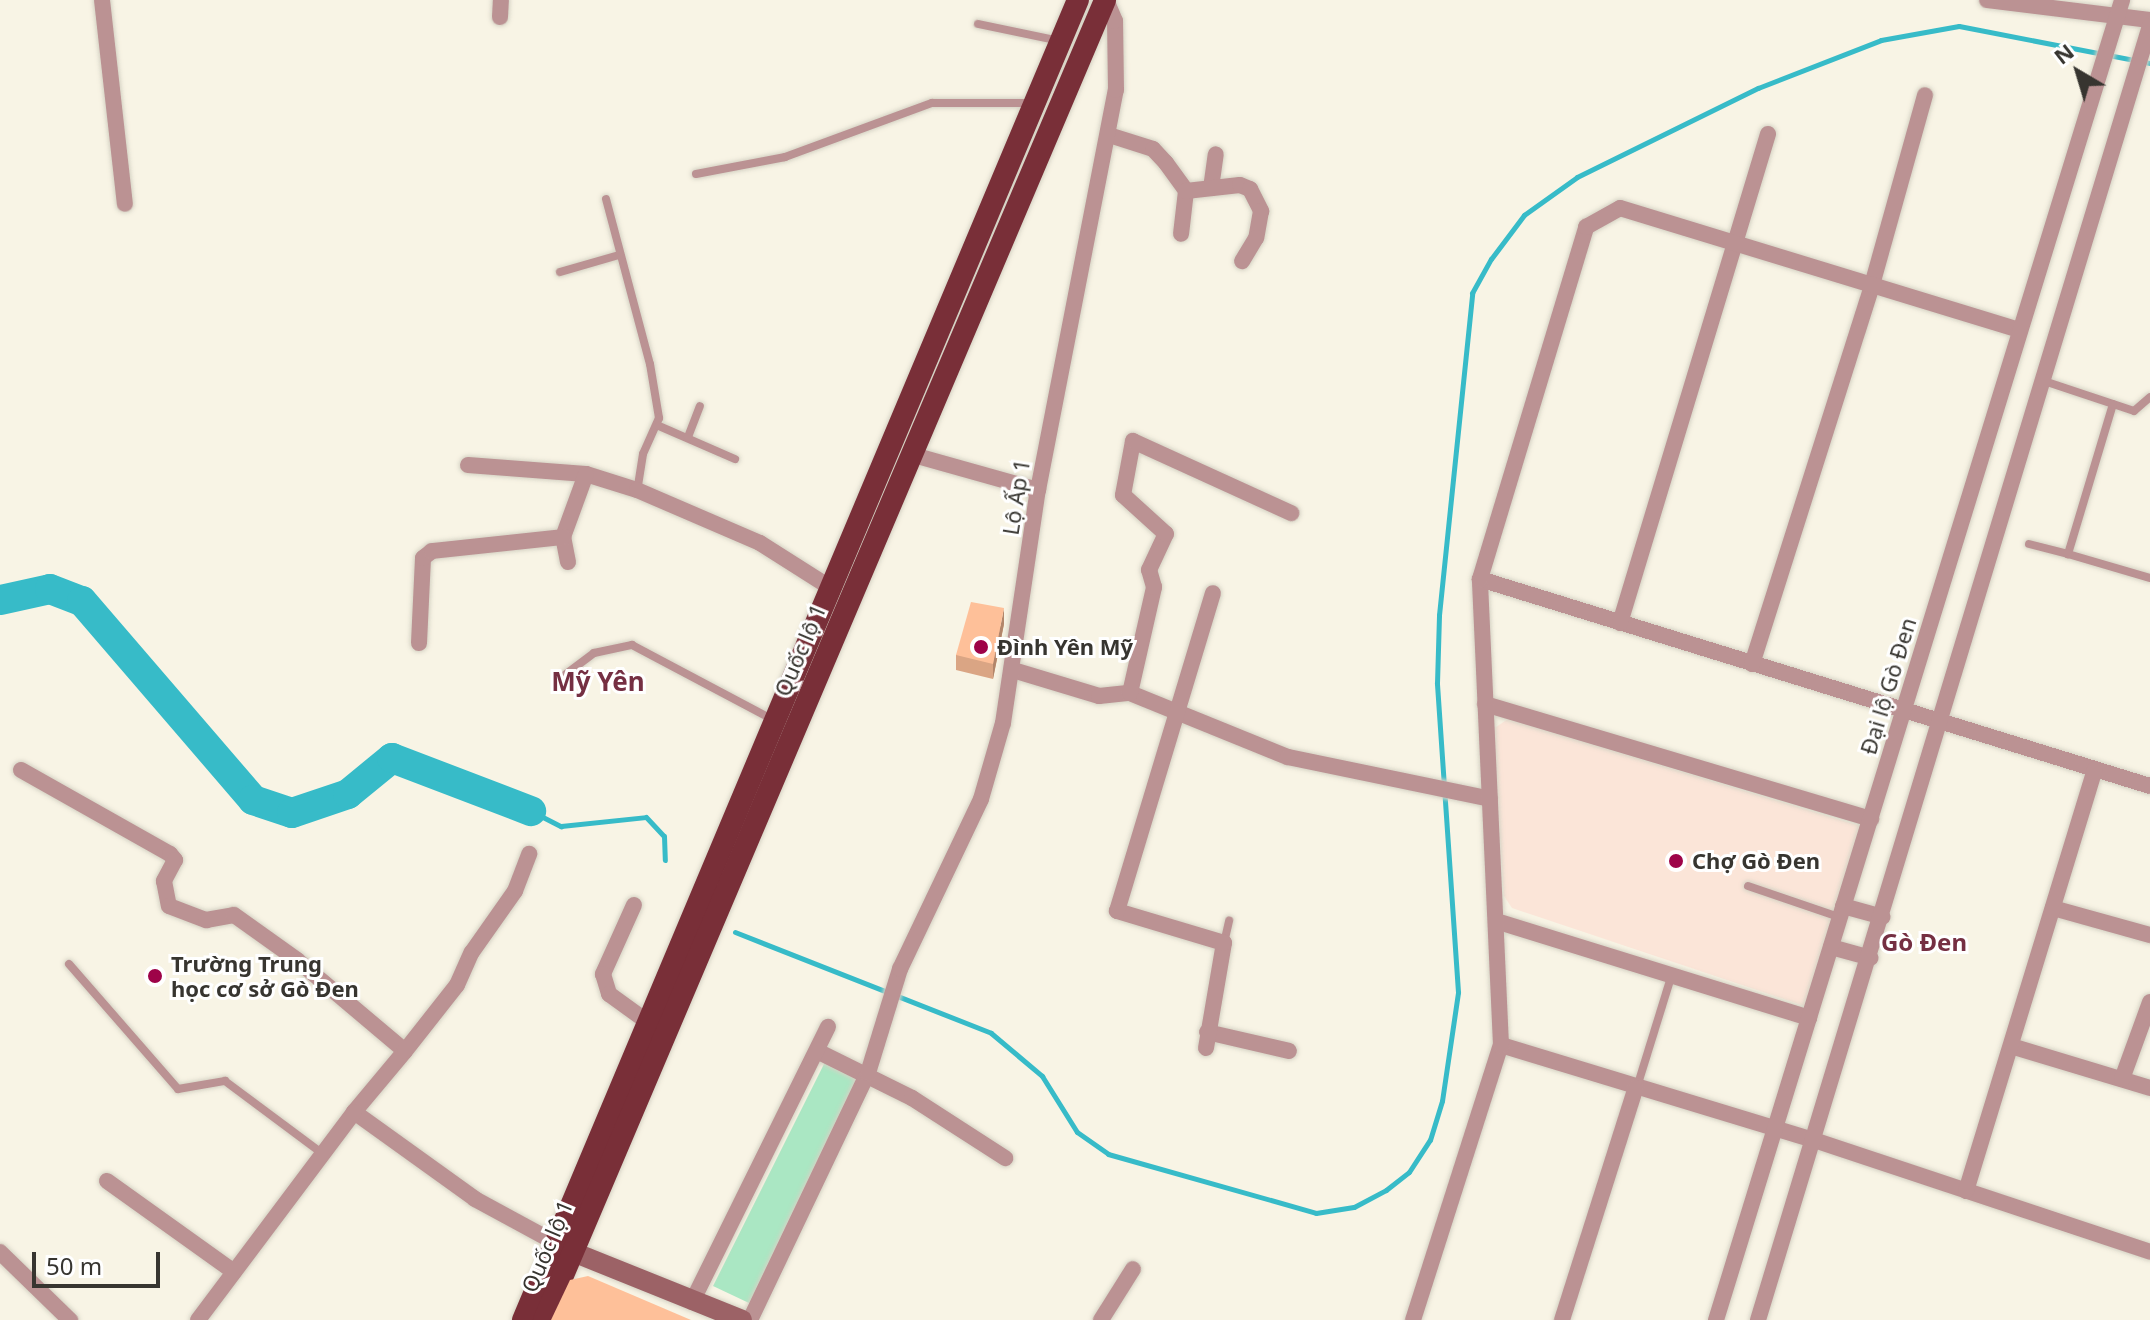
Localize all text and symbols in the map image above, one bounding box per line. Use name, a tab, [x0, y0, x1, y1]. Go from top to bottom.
north arrow	[2038, 32, 2118, 112]
text: N	[2047, 36, 2080, 70]
street label: Lộ Ấp 1	[997, 457, 1035, 537]
street label: Quốc lộ 1	[769, 600, 831, 700]
street label: Đại lộ Gò Đen	[1855, 614, 1921, 758]
place label: Đình Yên Mỹ	[997, 634, 1133, 660]
marker: Đình Yên Mỹ	[972, 638, 990, 656]
district label: Mỹ Yên	[551, 666, 645, 698]
place label: Chợ Gò Đen	[1692, 848, 1820, 874]
marker: Chợ Gò Đen	[1667, 852, 1685, 870]
district label: Gò Đen	[1881, 928, 1967, 956]
place label: Trường Trung học cơ sở Gò Đen	[171, 950, 359, 1002]
marker: Trường Trung học cơ sở Gò Đen	[146, 967, 164, 985]
street label: Quốc lộ 1	[516, 1196, 578, 1296]
scale bar	[36, 1236, 164, 1286]
text: 50 m	[46, 1249, 102, 1282]

